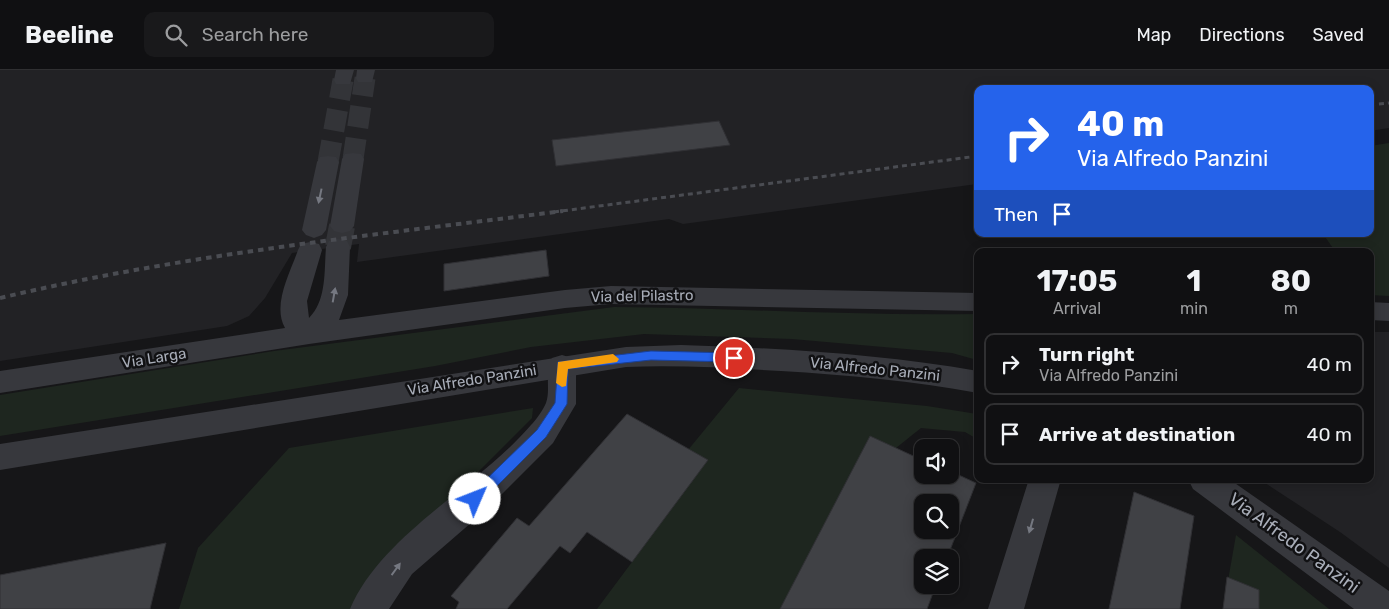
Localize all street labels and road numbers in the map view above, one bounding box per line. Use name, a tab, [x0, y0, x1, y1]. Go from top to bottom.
street label: Via del Pilastro	[590, 286, 694, 306]
street label: Via Larga	[121, 344, 187, 372]
street label: Via Alfredo Panzini	[809, 353, 941, 385]
street label: Via Alfredo Panzini	[406, 361, 538, 399]
street label: Via Alfredo Panzini	[1224, 488, 1364, 598]

